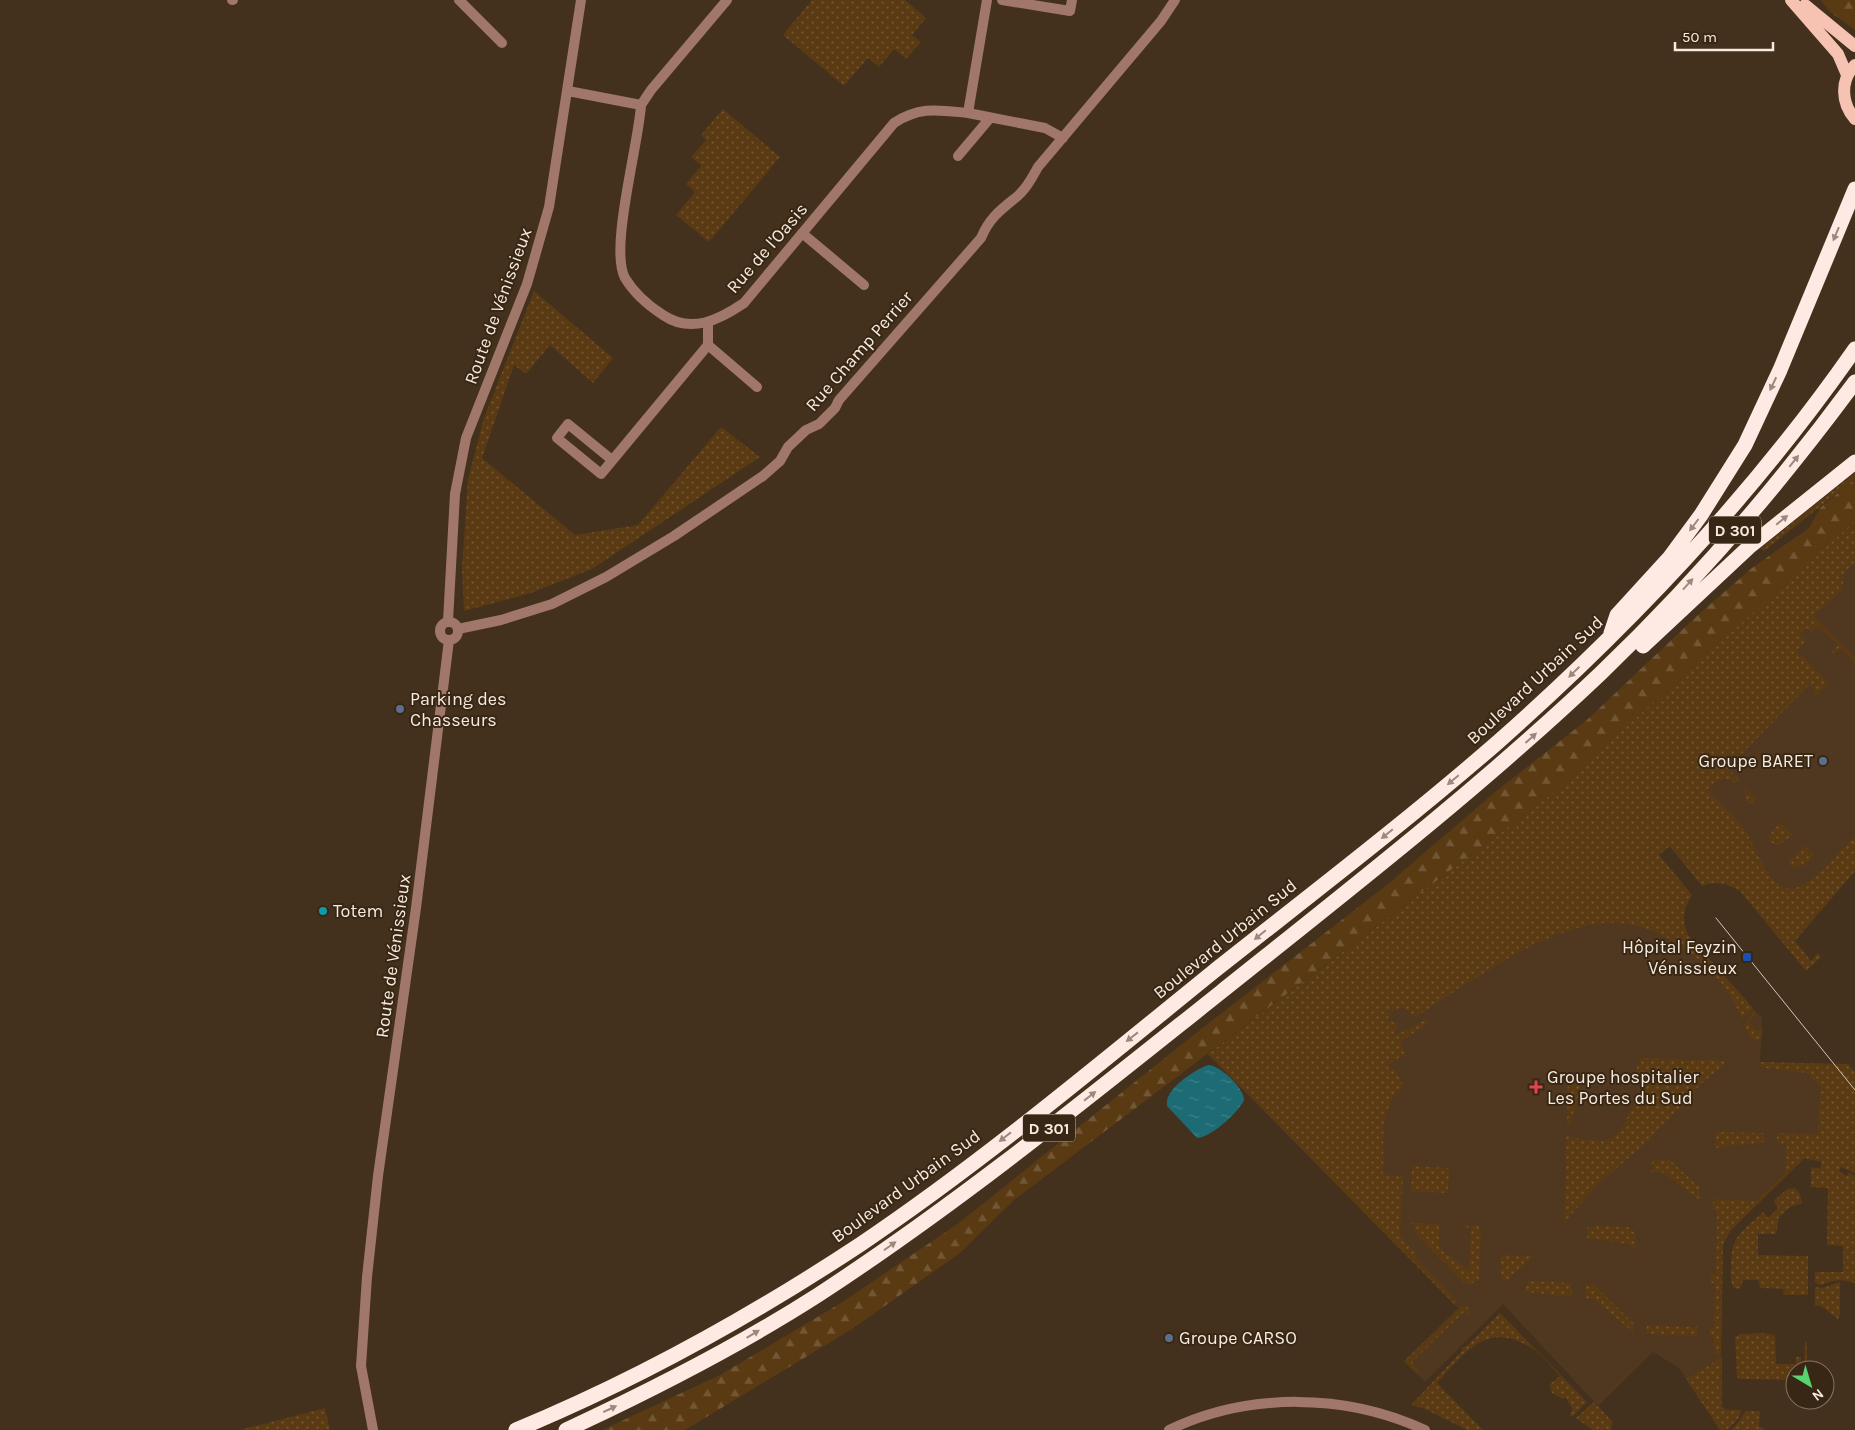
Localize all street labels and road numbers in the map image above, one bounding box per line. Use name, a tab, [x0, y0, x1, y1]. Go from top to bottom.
street label: Rue de l'Oasis	[722, 198, 812, 298]
street label: Route de Vénissieux	[459, 225, 537, 387]
street label: Rue Champ Perrier	[801, 286, 918, 416]
road number: D 301	[1709, 516, 1761, 544]
street label: Boulevard Urbain Sud	[1462, 611, 1608, 749]
street label: Route de Vénissieux	[371, 873, 415, 1039]
street label: Boulevard Urbain Sud	[1149, 874, 1301, 1004]
road number: D 301	[1023, 1114, 1075, 1142]
street label: Boulevard Urbain Sud	[827, 1125, 985, 1247]

